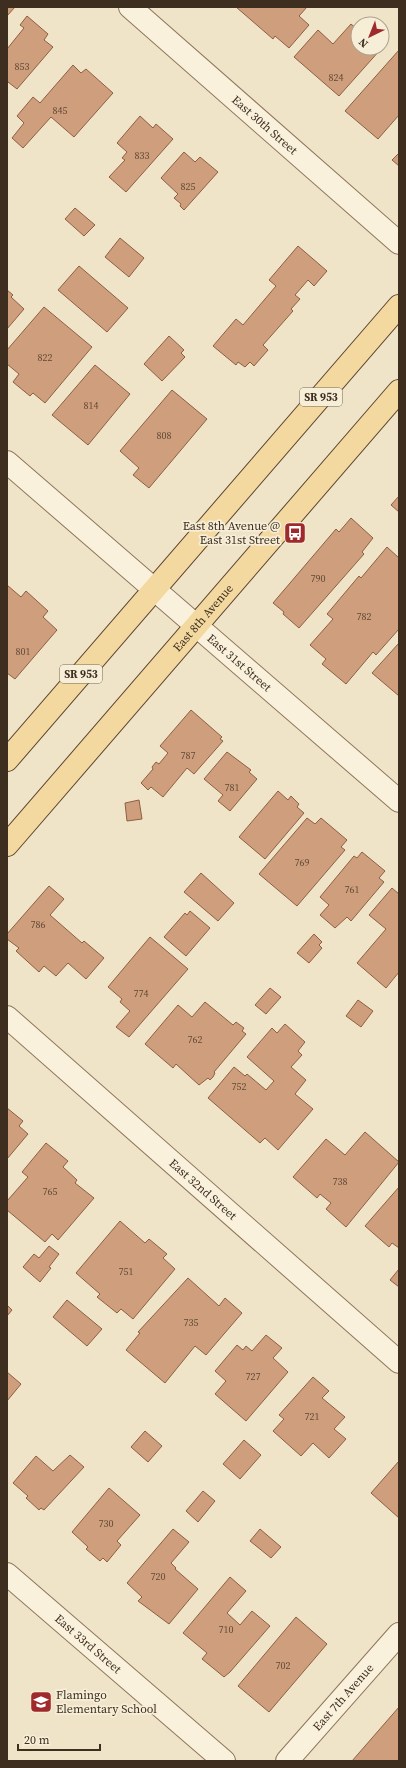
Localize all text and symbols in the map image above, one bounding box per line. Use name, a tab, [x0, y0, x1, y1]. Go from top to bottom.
north arrow	[350, 16, 390, 56]
text: N	[355, 35, 372, 51]
house number: 853	[15, 60, 30, 73]
house number: 824	[329, 71, 344, 84]
street label: East 30th Street	[228, 92, 301, 158]
house number: 845	[53, 104, 68, 117]
house number: 833	[135, 149, 150, 162]
house number: 825	[181, 180, 196, 193]
house number: 822	[38, 351, 53, 364]
road number: SR 953	[300, 388, 342, 406]
house number: 814	[84, 399, 99, 412]
house number: 808	[157, 429, 172, 442]
place label: East 8th Avenue @ East 31st Street	[183, 518, 280, 548]
bus stop icon: East 8th Avenue @ East 31st Street	[282, 520, 308, 546]
house number: 790	[311, 572, 326, 585]
street label: East 8th Avenue	[169, 581, 237, 655]
house number: 782	[357, 610, 372, 623]
street label: East 31st Street	[204, 631, 275, 695]
house number: 801	[16, 645, 31, 658]
road number: SR 953	[60, 665, 102, 683]
house number: 787	[181, 749, 196, 762]
house number: 781	[225, 781, 240, 794]
house number: 769	[295, 856, 310, 869]
house number: 761	[345, 883, 360, 896]
house number: 786	[31, 918, 46, 931]
house number: 774	[134, 987, 149, 1000]
house number: 762	[188, 1033, 203, 1046]
house number: 752	[232, 1080, 247, 1093]
street label: East 32nd Street	[166, 1155, 240, 1224]
house number: 738	[333, 1175, 348, 1188]
house number: 765	[43, 1185, 58, 1198]
house number: 751	[119, 1265, 134, 1278]
house number: 735	[184, 1316, 199, 1329]
house number: 727	[246, 1370, 261, 1383]
house number: 721	[305, 1410, 320, 1423]
house number: 730	[99, 1517, 114, 1530]
house number: 720	[151, 1570, 166, 1583]
street label: East 33rd Street	[51, 1611, 125, 1677]
house number: 710	[219, 1623, 234, 1636]
house number: 702	[276, 1659, 291, 1672]
street label: East 7th Avenue	[309, 1660, 377, 1734]
place label: Flamingo Elementary School	[56, 1687, 157, 1717]
school or university icon: Flamingo Elementary School	[28, 1689, 54, 1715]
scale bar	[18, 1726, 100, 1752]
text: 20 m	[24, 1732, 50, 1748]

